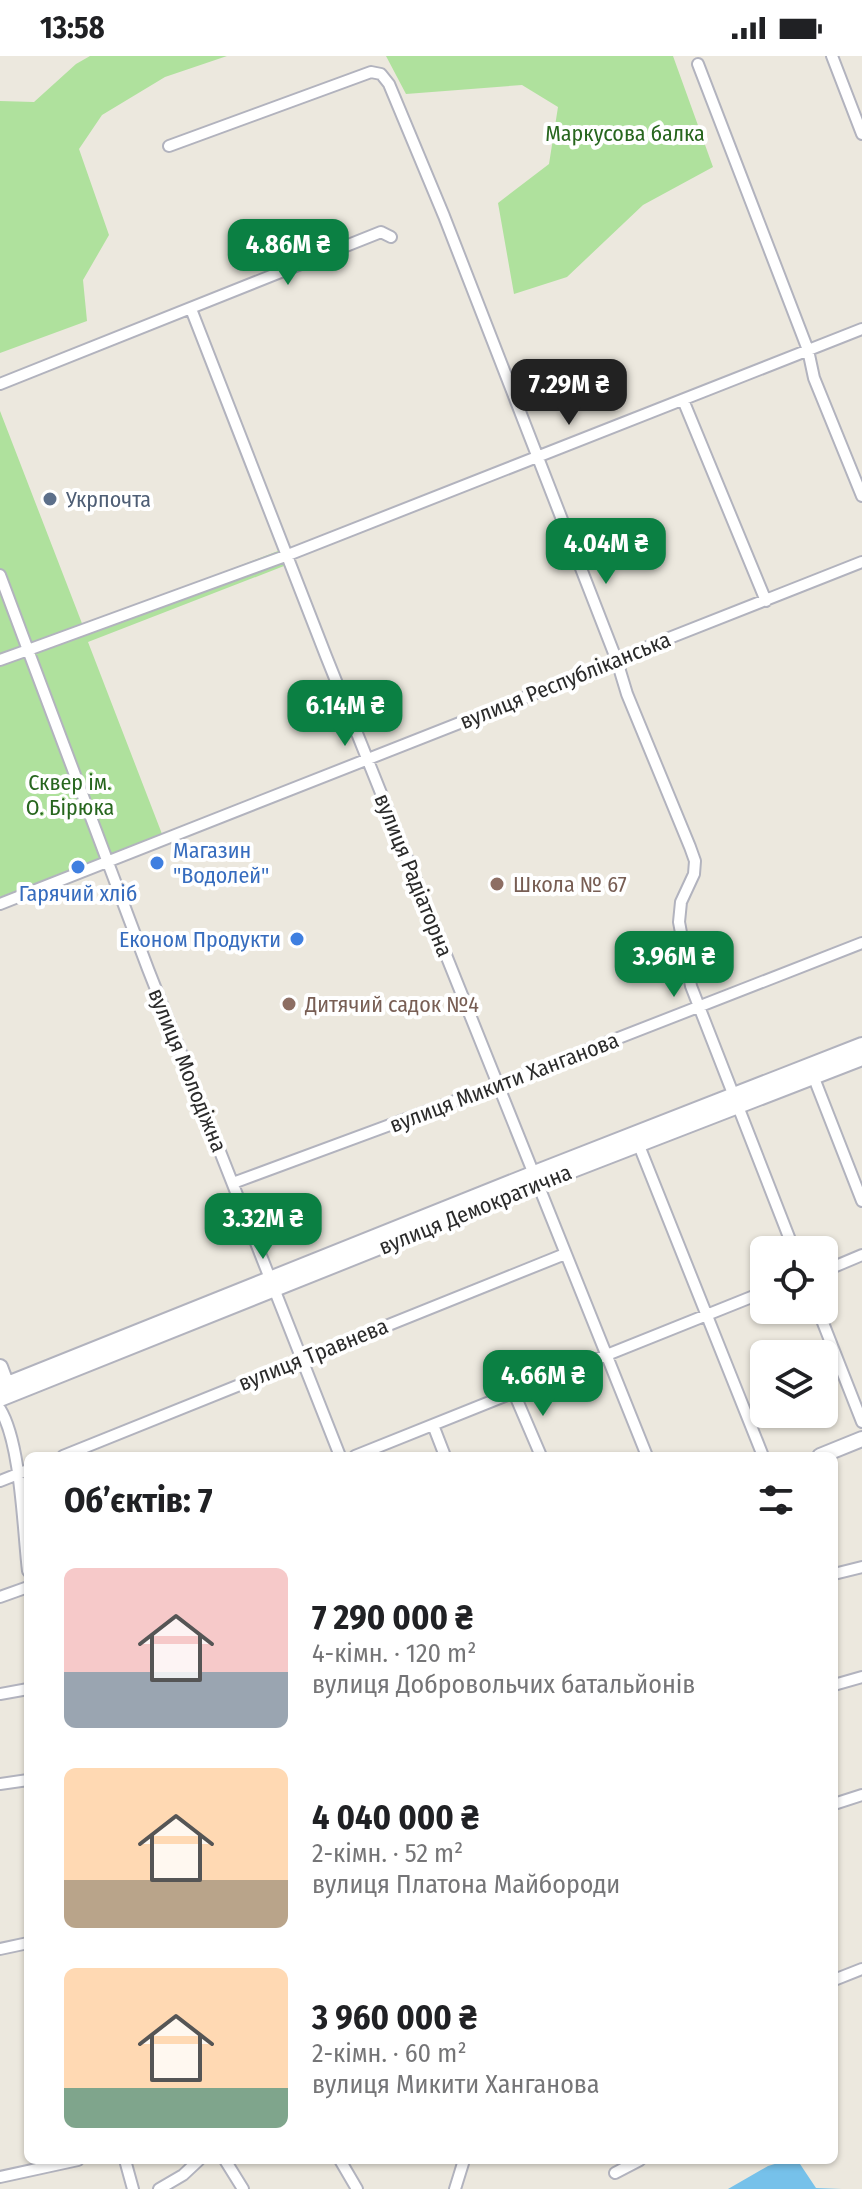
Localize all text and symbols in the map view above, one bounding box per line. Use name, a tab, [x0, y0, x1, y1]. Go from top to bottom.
text: 13:58	[40, 10, 105, 46]
park label: Маркусова балка	[545, 120, 705, 147]
pin: 4.86M ₴	[214, 219, 362, 287]
text: 4.86M ₴	[246, 229, 330, 260]
pin: 7.29M ₴	[495, 359, 643, 427]
text: 7.29M ₴	[529, 369, 609, 400]
place label: Укрпочта	[65, 486, 151, 513]
marker: Укрпочта	[41, 490, 59, 508]
pin: 4.04M ₴	[532, 518, 680, 586]
text: 4.04M ₴	[564, 528, 648, 559]
street label: вулиця Республіканська	[456, 626, 674, 735]
pin: 6.14M ₴	[271, 680, 419, 748]
text: 6.14M ₴	[305, 690, 385, 721]
park label: Сквер ім. О. Бірюка	[26, 769, 114, 821]
street label: вулиця Радіаторна	[369, 790, 459, 961]
place label: Магазин "Водолей"	[173, 837, 269, 889]
marker: Магазин "Водолей"	[148, 854, 166, 872]
marker: Гарячий хліб	[69, 858, 87, 876]
place label: Школа № 67	[513, 871, 627, 898]
marker: Школа № 67	[488, 875, 506, 893]
place label: Гарячий хліб	[19, 880, 137, 907]
place label: Економ Продукти	[119, 926, 281, 953]
marker: Економ Продукти	[288, 930, 306, 948]
pin: 3.96M ₴	[600, 931, 748, 999]
text: 3.96M ₴	[633, 941, 715, 972]
street label: вулиця Молодіжна	[142, 984, 233, 1156]
place label: Дитячий садок №4	[304, 991, 479, 1018]
marker: Дитячий садок №4	[280, 995, 298, 1013]
street label: вулиця Микити Ханганова	[386, 1026, 623, 1139]
street label: вулиця Демократична	[375, 1158, 576, 1260]
pin: 3.32M ₴	[189, 1193, 337, 1261]
text: 3.32M ₴	[223, 1203, 303, 1234]
map controls	[750, 1236, 838, 1428]
button: locate	[750, 1236, 838, 1324]
street label: вулиця Травнева	[234, 1312, 392, 1397]
button: layers	[750, 1340, 838, 1428]
pin: 4.66M ₴	[469, 1350, 617, 1418]
text: 4.66M ₴	[501, 1360, 585, 1391]
icon: filters	[754, 1478, 798, 1522]
text: Об’єктів: 7	[64, 1480, 212, 1521]
text: 7 290 000 ₴	[312, 1597, 473, 1638]
icon: home	[128, 1600, 224, 1696]
text: 4-кімн. · 120 m²	[312, 1638, 476, 1669]
text: вулиця Добровольчих батальйонів	[312, 1669, 695, 1700]
text: 4 040 000 ₴	[312, 1797, 479, 1838]
icon: home	[128, 1800, 224, 1896]
text: 2-кімн. · 52 m²	[312, 1838, 463, 1869]
text: вулиця Платона Майбороди	[312, 1869, 620, 1900]
text: 3 960 000 ₴	[312, 1997, 477, 2038]
icon: home	[128, 2000, 224, 2096]
text: 2-кімн. · 60 m²	[312, 2038, 467, 2069]
text: вулиця Микити Ханганова	[312, 2069, 599, 2100]

